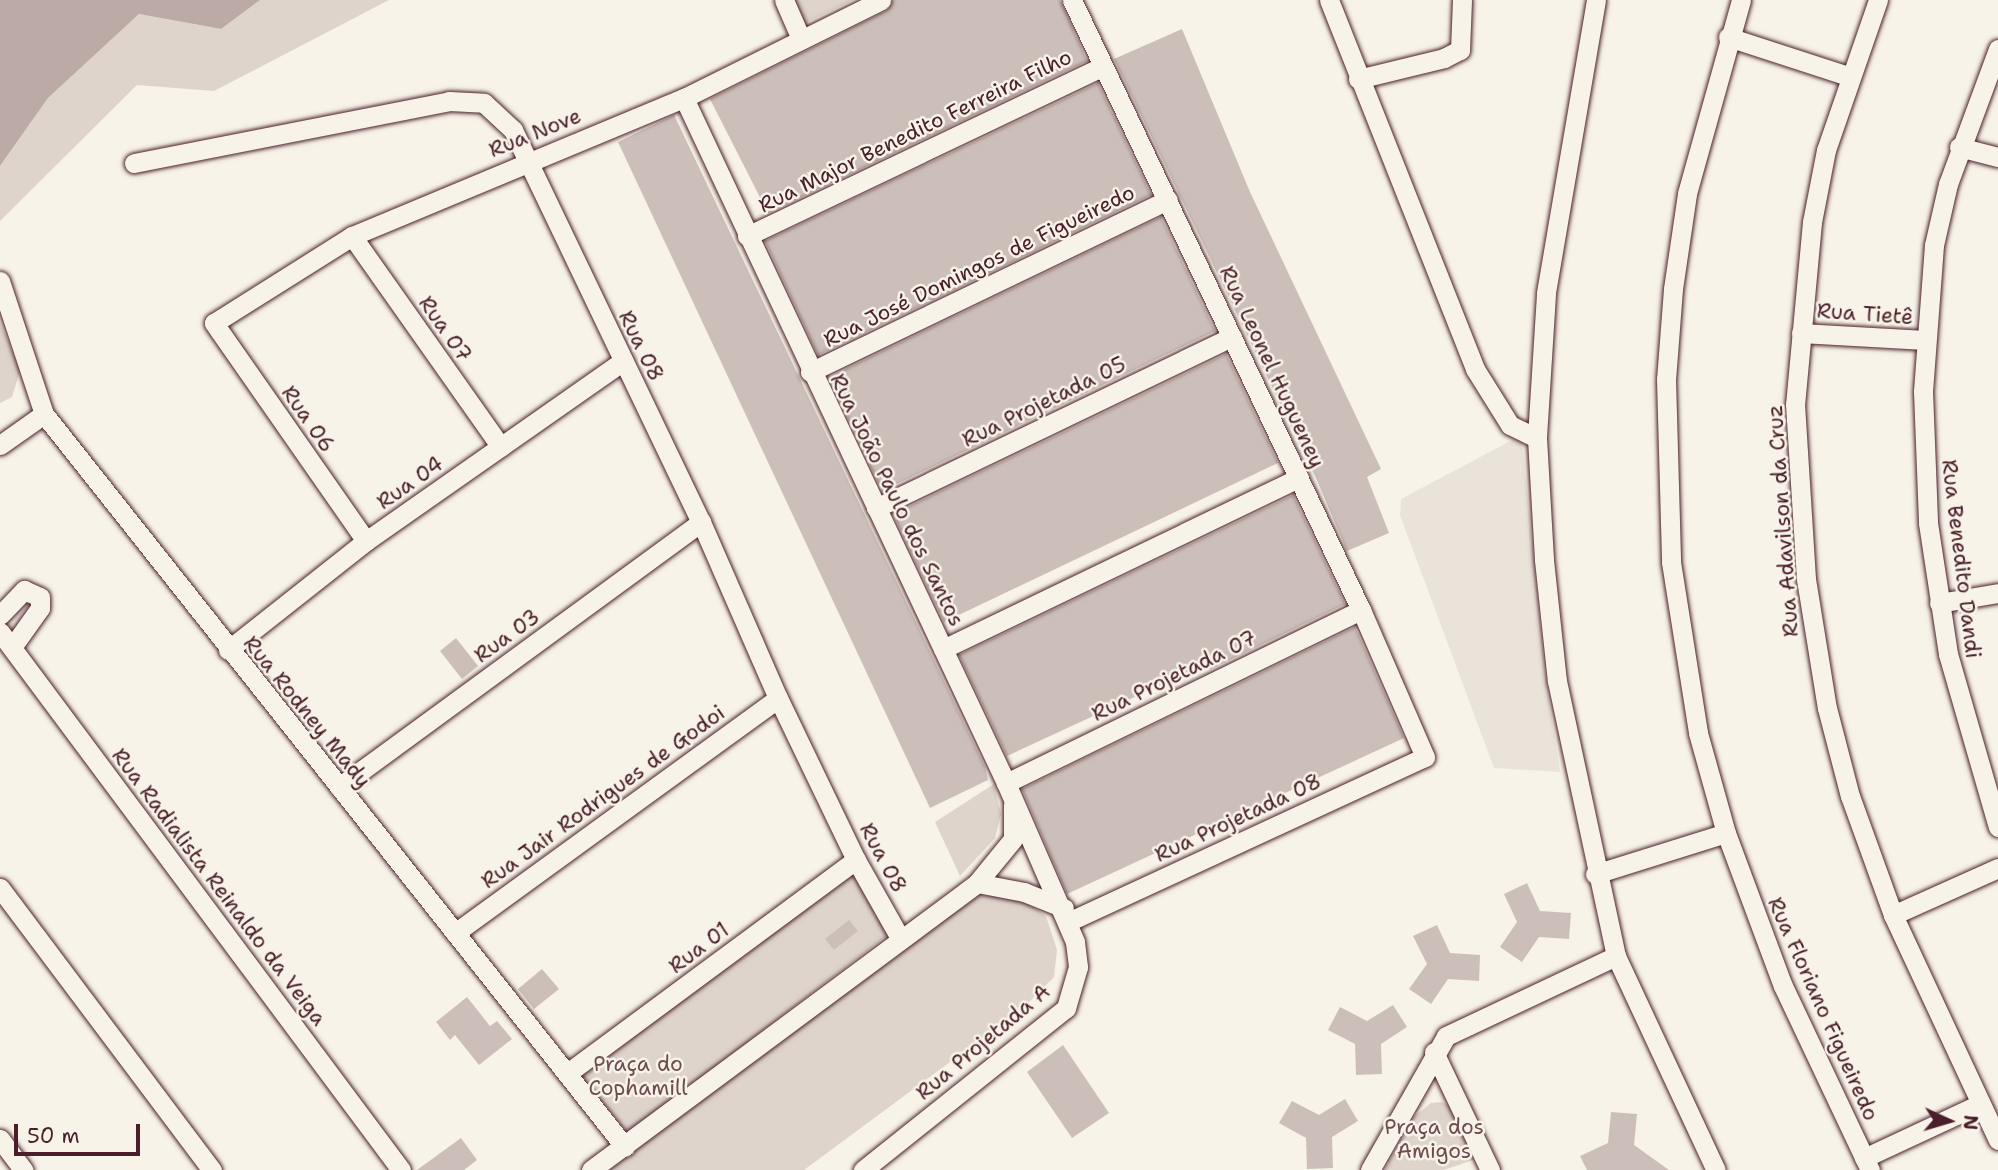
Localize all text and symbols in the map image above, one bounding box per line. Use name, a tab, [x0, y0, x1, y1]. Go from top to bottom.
street label: Rua Major Benedito Ferreira Filho	[754, 44, 1076, 218]
street label: Rua Nove	[485, 103, 585, 163]
street label: Rua José Domingos de Figueiredo	[819, 180, 1139, 352]
street label: Rua Leonel Hugueney	[1214, 262, 1330, 472]
street label: Rua 07	[413, 291, 477, 367]
street label: Rua Tietê	[1816, 298, 1914, 330]
street label: Rua 08	[613, 307, 669, 385]
street label: Rua Projetada 05	[958, 351, 1130, 453]
street label: Rua João Paulo dos Santos	[825, 370, 969, 630]
street label: Rua 06	[276, 381, 340, 457]
street label: Rua Adavilson da Cruz	[1762, 404, 1804, 638]
street label: Rua 04	[372, 451, 448, 515]
street label: Rua Benedito Dandi	[1936, 458, 1986, 660]
street label: Rua 03	[469, 604, 545, 668]
street label: Rua Projetada 07	[1088, 625, 1260, 727]
street label: Rua Rodney Mady	[238, 631, 376, 793]
street label: Rua Jair Rodrigues de Godoi	[476, 700, 730, 894]
street label: Rua Radialista Reinaldo da Veiga	[106, 743, 332, 1031]
street label: Rua Projetada 08	[1151, 768, 1325, 868]
street label: Rua 08	[854, 819, 912, 897]
street label: Rua Floriano Figueiredo	[1762, 893, 1884, 1125]
street label: Rua 01	[664, 917, 734, 979]
street label: Rua Projetada A	[911, 979, 1055, 1105]
park label: Praça do Cophamill	[588, 1051, 688, 1101]
north arrow	[1914, 1086, 1984, 1156]
scale bar	[18, 1110, 144, 1154]
park label: Praça dos Amigos	[1384, 1114, 1484, 1164]
text: N	[1957, 1114, 1983, 1131]
text: 50 m	[27, 1122, 80, 1150]

